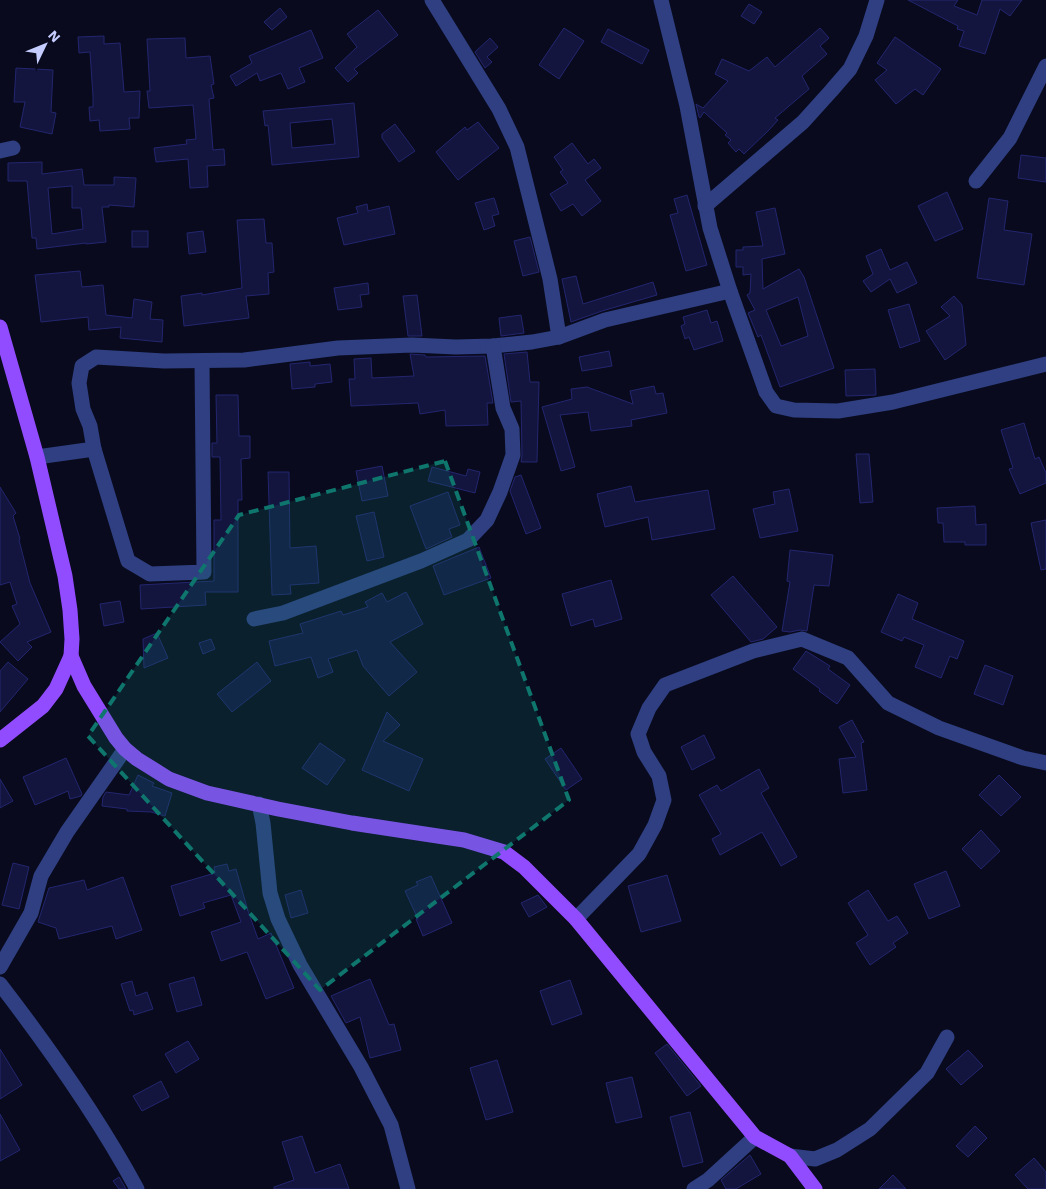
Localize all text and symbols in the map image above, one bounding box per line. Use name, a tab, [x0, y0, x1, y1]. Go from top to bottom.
north arrow	[20, 20, 70, 70]
text: N	[45, 27, 64, 45]

